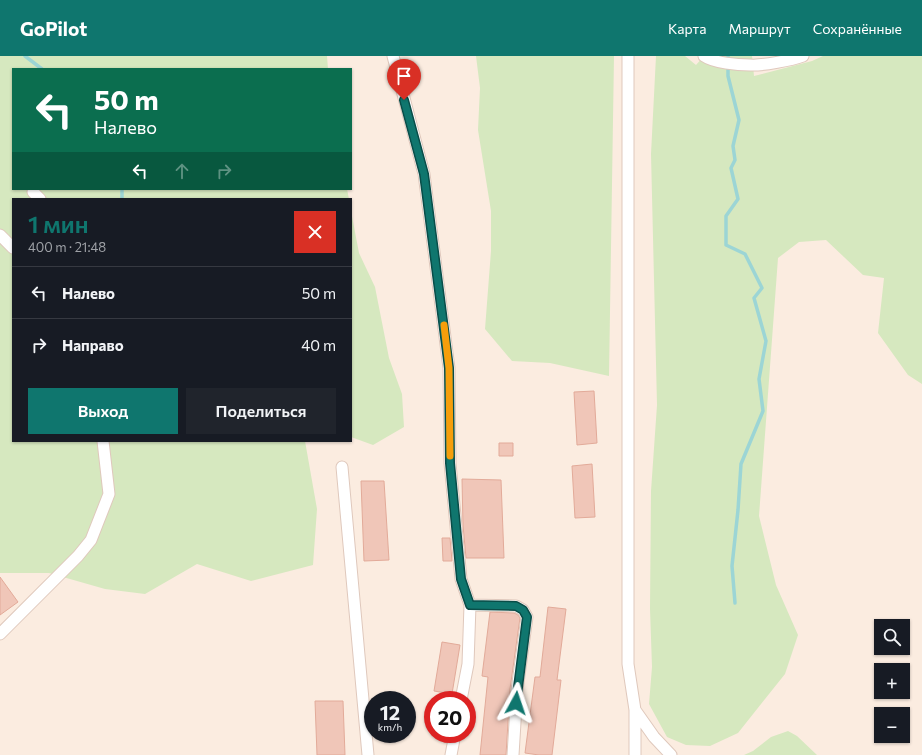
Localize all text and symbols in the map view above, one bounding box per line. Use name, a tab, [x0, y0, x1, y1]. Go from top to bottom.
text: GoPilot	[20, 17, 87, 40]
text: Карта	[668, 20, 706, 37]
text: Маршрут	[728, 20, 791, 37]
text: Сохранённые	[813, 20, 902, 37]
pin	[387, 59, 421, 100]
icon: arrive	[393, 65, 415, 87]
text: 50 m	[94, 82, 159, 116]
icon: left	[28, 84, 80, 136]
text: Налево	[94, 116, 157, 138]
icon: left	[129, 160, 151, 182]
icon: ahead	[171, 160, 193, 182]
icon: right	[213, 160, 235, 182]
text: 1 мин	[28, 209, 89, 238]
button: close	[294, 211, 336, 253]
text: 400 m · 21:48	[28, 239, 106, 255]
icon: left	[28, 282, 50, 304]
text: Налево	[62, 284, 115, 302]
text: 50 m	[302, 284, 336, 302]
icon: right	[28, 334, 50, 356]
text: Направо	[62, 336, 124, 354]
text: 40 m	[301, 336, 336, 354]
button: Выход	[28, 388, 178, 434]
button: Поделиться	[186, 388, 336, 434]
map controls	[874, 619, 910, 743]
button: search	[874, 619, 910, 655]
button: +	[874, 663, 910, 699]
position arrow	[495, 682, 537, 724]
speed limit sign: 20	[424, 691, 476, 743]
text: 12	[380, 700, 400, 724]
button: −	[874, 707, 910, 743]
text: km/h	[378, 721, 402, 733]

